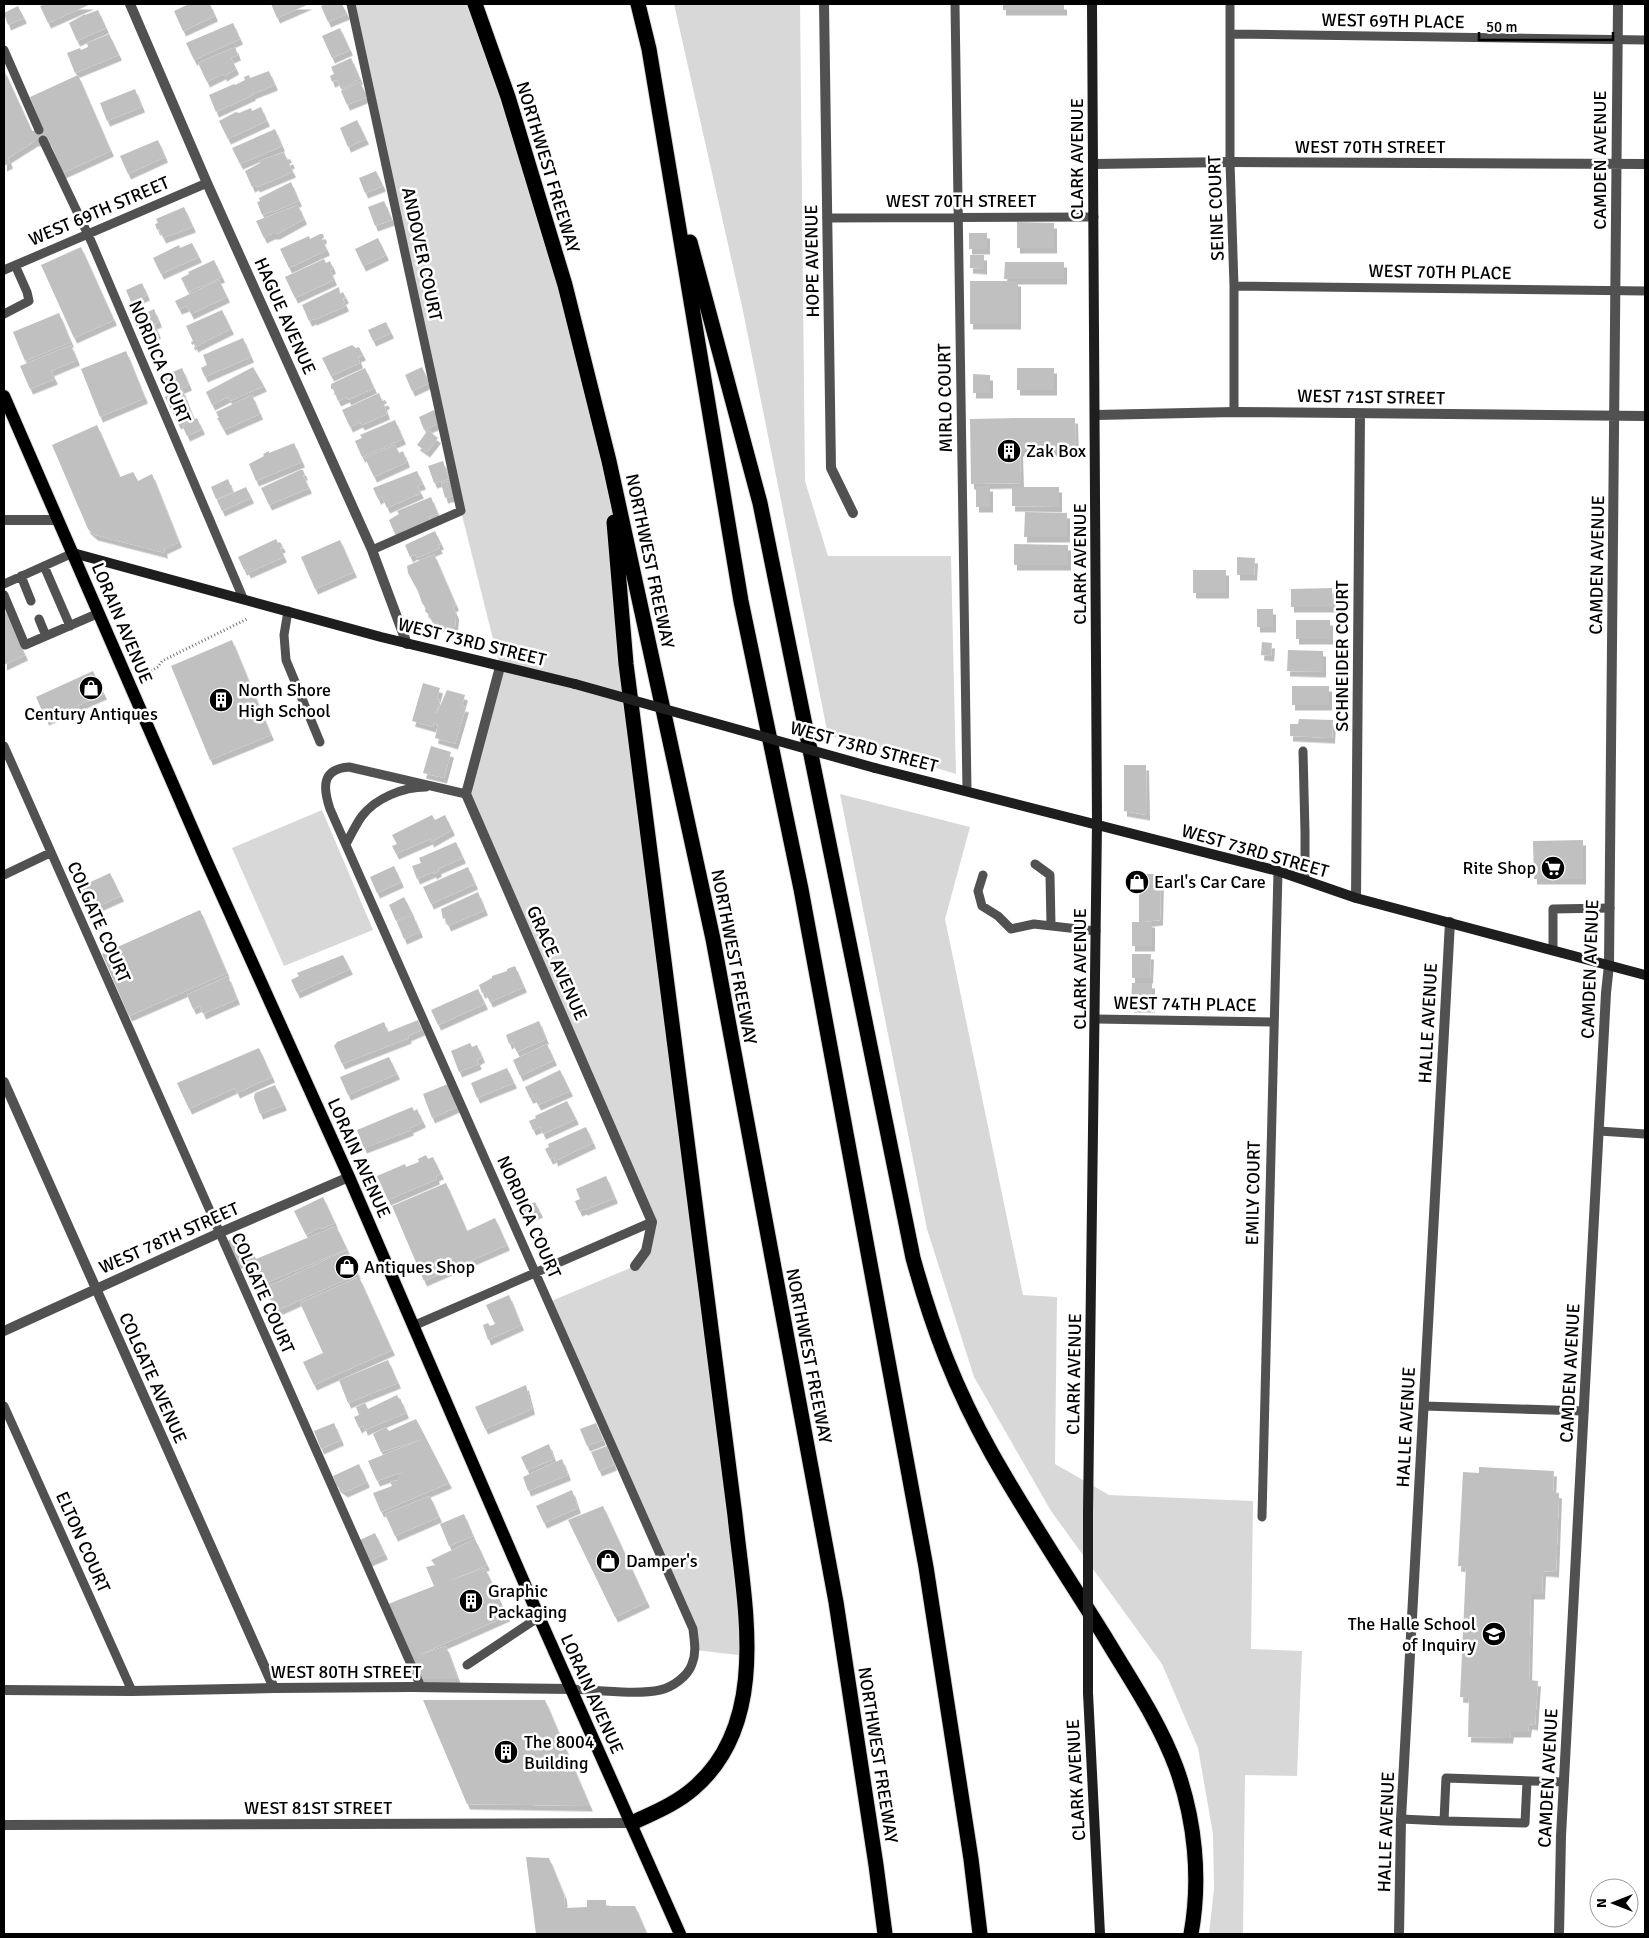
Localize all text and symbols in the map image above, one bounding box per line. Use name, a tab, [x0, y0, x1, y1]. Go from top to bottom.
street label: WEST 69TH PLACE	[1321, 9, 1465, 33]
scale bar	[1479, 10, 1613, 42]
text: 50 m	[1486, 18, 1517, 36]
street label: NORTHWEST FREEWAY	[511, 79, 585, 255]
street label: CAMDEN AVENUE	[1589, 90, 1611, 230]
street label: CLARK AVENUE	[1066, 98, 1088, 220]
street label: WEST 70TH STREET	[1295, 136, 1445, 158]
street label: SEINE COURT	[1203, 155, 1229, 261]
street label: WEST 69TH STREET	[25, 171, 173, 251]
street label: ANDOVER COURT	[397, 185, 447, 323]
street label: WEST 70TH STREET	[886, 190, 1036, 212]
street label: HOPE AVENUE	[800, 204, 824, 318]
street label: HAGUE AVENUE	[249, 254, 321, 378]
street label: WEST 70TH PLACE	[1368, 260, 1512, 284]
street label: NORDICA COURT	[124, 297, 196, 427]
street label: MIRLO COURT	[933, 343, 957, 453]
street label: WEST 71ST STREET	[1297, 385, 1445, 409]
building icon: Zak Box	[996, 438, 1022, 464]
place label: Zak Box	[1026, 440, 1087, 462]
street label: NORTHWEST FREEWAY	[621, 472, 679, 650]
street label: CAMDEN AVENUE	[1585, 495, 1609, 635]
street label: CLARK AVENUE	[1069, 503, 1091, 625]
street label: LORAIN AVENUE	[87, 559, 157, 687]
street label: SCHNEIDER COURT	[1331, 580, 1353, 732]
street label: WEST 73RD STREET	[396, 613, 549, 671]
shop icon: Century Antiques	[78, 675, 104, 701]
place label: North Shore High School	[238, 679, 331, 722]
building icon: North Shore High School	[208, 687, 234, 713]
place label: Century Antiques	[24, 703, 158, 725]
street label: WEST 73RD STREET	[788, 717, 940, 777]
street label: WEST 73RD STREET	[1179, 819, 1331, 883]
supermarket icon: Rite Shop	[1540, 855, 1566, 881]
place label: Rite Shop	[1463, 857, 1536, 879]
street label: COLGATE COURT	[63, 858, 136, 986]
street label: NORTHWEST FREEWAY	[706, 868, 762, 1046]
shop icon: Earl's Car Care	[1124, 869, 1150, 895]
place label: Earl's Car Care	[1154, 871, 1266, 893]
street label: CAMDEN AVENUE	[1577, 899, 1603, 1039]
street label: GRACE AVENUE	[522, 902, 592, 1024]
street label: CLARK AVENUE	[1069, 908, 1091, 1030]
street label: HALLE AVENUE	[1414, 962, 1442, 1084]
street label: WEST 74TH PLACE	[1113, 992, 1257, 1016]
street label: LORAIN AVENUE	[323, 1095, 395, 1221]
street label: EMILY COURT	[1241, 1140, 1265, 1246]
street label: NORDICA COURT	[492, 1152, 566, 1282]
street label: WEST 78TH STREET	[96, 1197, 242, 1279]
street label: COLGATE COURT	[227, 1229, 300, 1357]
shop icon: Antiques Shop	[334, 1254, 360, 1280]
place label: Antiques Shop	[364, 1256, 475, 1278]
street label: NORTHWEST FREEWAY	[781, 1267, 837, 1445]
street label: CAMDEN AVENUE	[1555, 1303, 1585, 1443]
street label: COLGATE AVENUE	[114, 1309, 192, 1447]
street label: CLARK AVENUE	[1062, 1313, 1086, 1435]
street label: HALLE AVENUE	[1392, 1366, 1420, 1488]
street label: ELTON COURT	[51, 1488, 115, 1596]
shop icon: Damper's	[595, 1548, 621, 1574]
place label: Damper's	[626, 1550, 698, 1572]
place label: Graphic Packaging	[488, 1580, 567, 1623]
building icon: Graphic Packaging	[458, 1588, 484, 1614]
place label: The Halle School of Inquiry	[1348, 1613, 1477, 1656]
school or university icon: The Halle School of Inquiry	[1481, 1621, 1507, 1647]
street label: LORAIN AVENUE	[556, 1631, 628, 1757]
street label: WEST 80TH STREET	[271, 1661, 421, 1683]
street label: NORTHWEST FREEWAY	[853, 1665, 903, 1845]
street label: CAMDEN AVENUE	[1533, 1708, 1563, 1848]
street label: CLARK AVENUE	[1062, 1719, 1090, 1841]
place label: The 8004 Building	[524, 1731, 595, 1774]
building icon: The 8004 Building	[493, 1739, 519, 1765]
street label: HALLE AVENUE	[1373, 1771, 1399, 1893]
street label: WEST 81ST STREET	[244, 1797, 392, 1819]
north arrow	[1589, 1878, 1639, 1928]
text: N	[1593, 1898, 1610, 1908]

